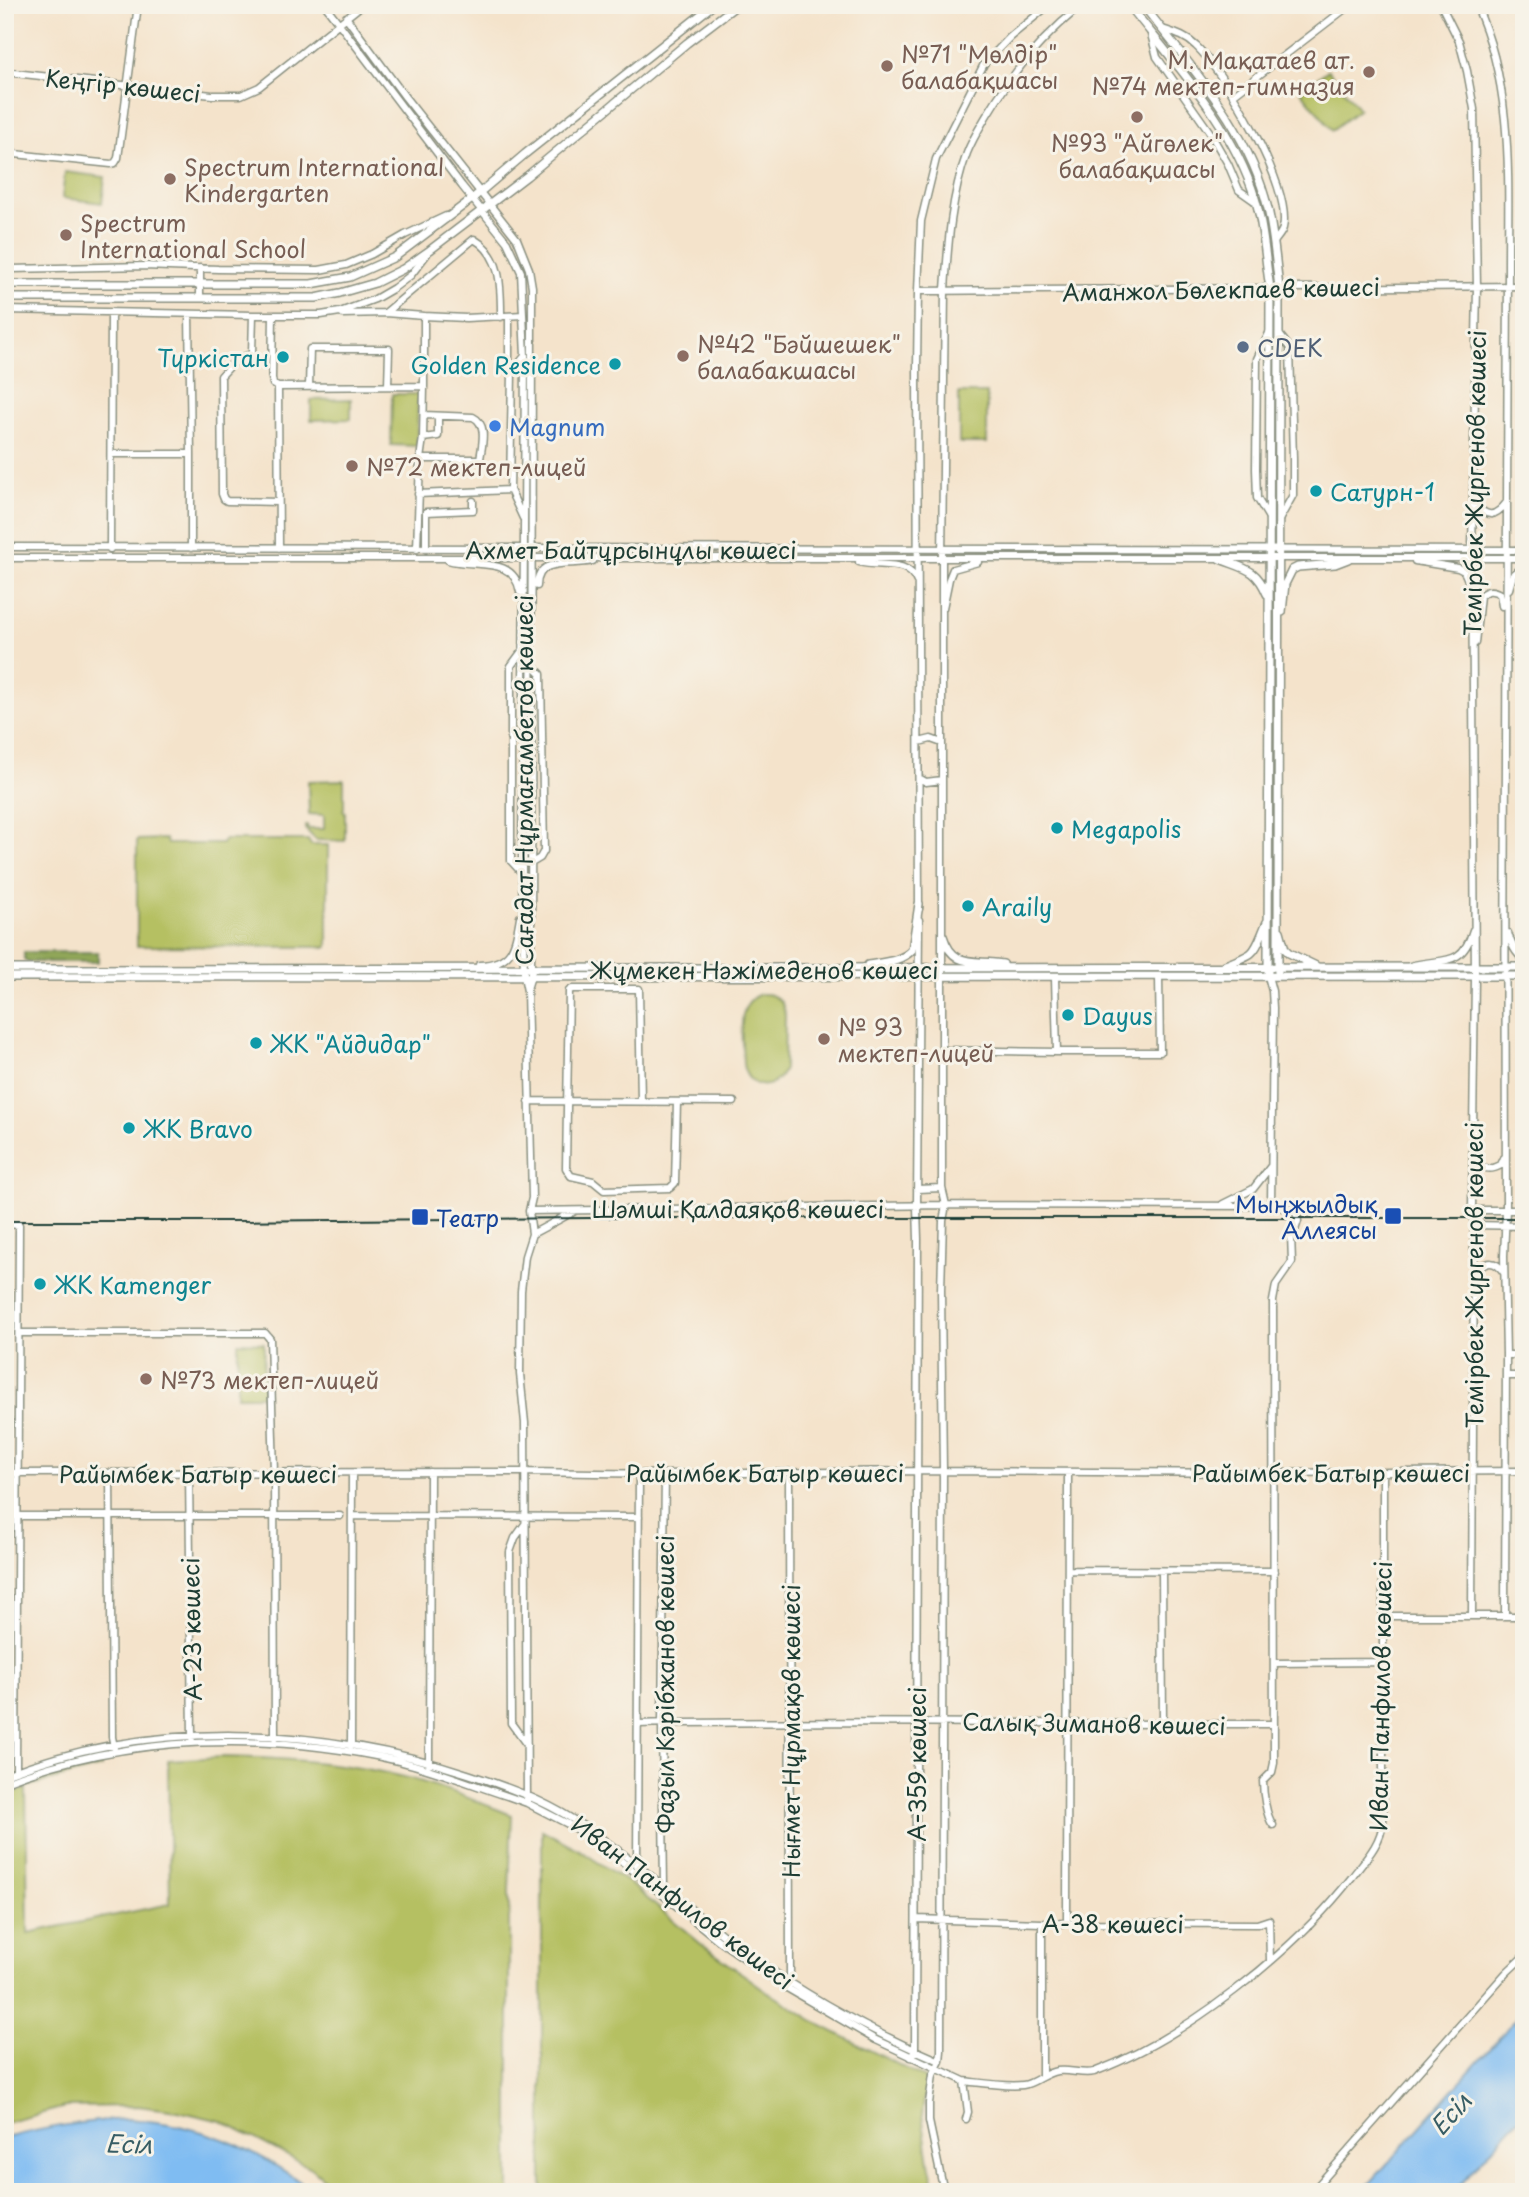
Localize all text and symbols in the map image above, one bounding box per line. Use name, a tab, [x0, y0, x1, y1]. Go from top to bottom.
place label: №71 "Мөлдір" балабақшасы	[901, 36, 1058, 97]
place label: М. Мақатаев ат. №74 мектеп-гимназия	[1092, 42, 1355, 103]
marker: №71 "Мөлдір" балабақшасы	[879, 58, 895, 74]
street label: Кеңгір көшесі	[43, 59, 203, 111]
marker: М. Мақатаев ат. №74 мектеп-гимназия	[1361, 64, 1377, 80]
marker: №93 "Айгөлек" балабақшасы	[1129, 109, 1145, 125]
place label: №93 "Айгөлек" балабақшасы	[1051, 125, 1223, 186]
place label: Spectrum International Kindergarten	[184, 149, 444, 210]
marker: Spectrum International Kindergarten	[162, 171, 178, 187]
place label: Spectrum International School	[80, 205, 306, 266]
marker: Spectrum International School	[58, 227, 74, 243]
street label: Аманжол Бөлекпаев көшесі	[1062, 269, 1380, 309]
place label: №42 "Бәйшешек" балабакшасы	[697, 326, 901, 387]
place label: CDEK	[1257, 330, 1323, 365]
street label: Темірбек Жүргенов көшесі	[1454, 330, 1494, 636]
marker: CDEK	[1235, 339, 1251, 355]
place label: Түркістан	[157, 340, 269, 375]
place label: Golden Residence	[410, 347, 601, 382]
marker: №42 "Бәйшешек" балабакшасы	[675, 348, 691, 364]
marker: Түркістан	[275, 349, 291, 365]
marker: Golden Residence	[607, 356, 623, 372]
place label: Magnum	[509, 409, 605, 444]
marker: Magnum	[487, 418, 503, 434]
place label: №72 мектеп-лицей	[366, 449, 587, 484]
marker: №72 мектеп-лицей	[344, 458, 360, 474]
place label: Сатурн-1	[1330, 474, 1435, 509]
marker: Сатурн-1	[1308, 483, 1324, 499]
street label: Ахмет Байтұрсынұлы көшесі	[465, 532, 797, 567]
street label: Сағадат Нұрмағамбетов көшесі	[506, 595, 541, 965]
place label: Megapolis	[1071, 811, 1181, 846]
marker: Megapolis	[1049, 820, 1065, 836]
place label: Araily	[982, 889, 1052, 924]
marker: Araily	[960, 898, 976, 914]
street label: Жұмекен Нәжімеденов көшесі	[589, 952, 939, 987]
place label: Dayus	[1082, 998, 1153, 1033]
marker: Dayus	[1060, 1007, 1076, 1023]
place label: № 93 мектеп-лицей	[838, 1009, 994, 1070]
place label: ЖК "Айдидар"	[269, 1026, 431, 1061]
marker: № 93 мектеп-лицей	[816, 1031, 832, 1047]
marker: ЖК "Айдидар"	[248, 1035, 264, 1051]
place label: ЖК Bravo	[142, 1111, 253, 1146]
marker: ЖК Bravo	[121, 1120, 137, 1136]
street label: Темірбек Жүргенов көшесі	[1456, 1122, 1491, 1428]
place label: Мыңжылдық Аллеясы	[1235, 1186, 1378, 1247]
street label: Шәмші Қалдаяқов көшесі	[592, 1191, 884, 1226]
place label: Театр	[436, 1200, 499, 1235]
marker: Мыңжылдық Аллеясы	[1383, 1206, 1403, 1226]
marker: Театр	[410, 1207, 430, 1227]
place label: ЖК Kamenger	[53, 1267, 212, 1302]
marker: ЖК Kamenger	[32, 1276, 48, 1292]
place label: №73 мектеп-лицей	[160, 1362, 379, 1397]
marker: №73 мектеп-лицей	[138, 1371, 154, 1387]
street label: Райымбек Батыр көшесі	[626, 1455, 904, 1490]
street label: Райымбек Батыр көшесі	[1192, 1455, 1470, 1490]
street label: Райымбек Батыр көшесі	[59, 1456, 337, 1491]
street label: Фазыл Кәрібжанов көшесі	[647, 1535, 682, 1833]
street label: А-23 көшесі	[172, 1557, 210, 1701]
street label: Иван Панфилов көшесі	[1360, 1561, 1400, 1831]
street label: Нығмет Нұрмақов көшесі	[773, 1584, 808, 1878]
street label: А-359 көшесі	[899, 1687, 934, 1841]
street label: Салық Зиманов көшесі	[962, 1703, 1226, 1743]
street label: Иван Панфилов көшесі	[565, 1807, 801, 1997]
street label: А-38 көшесі	[1042, 1906, 1184, 1941]
water label: Есіл	[1421, 2084, 1479, 2142]
water label: Есіл	[105, 2124, 153, 2162]

